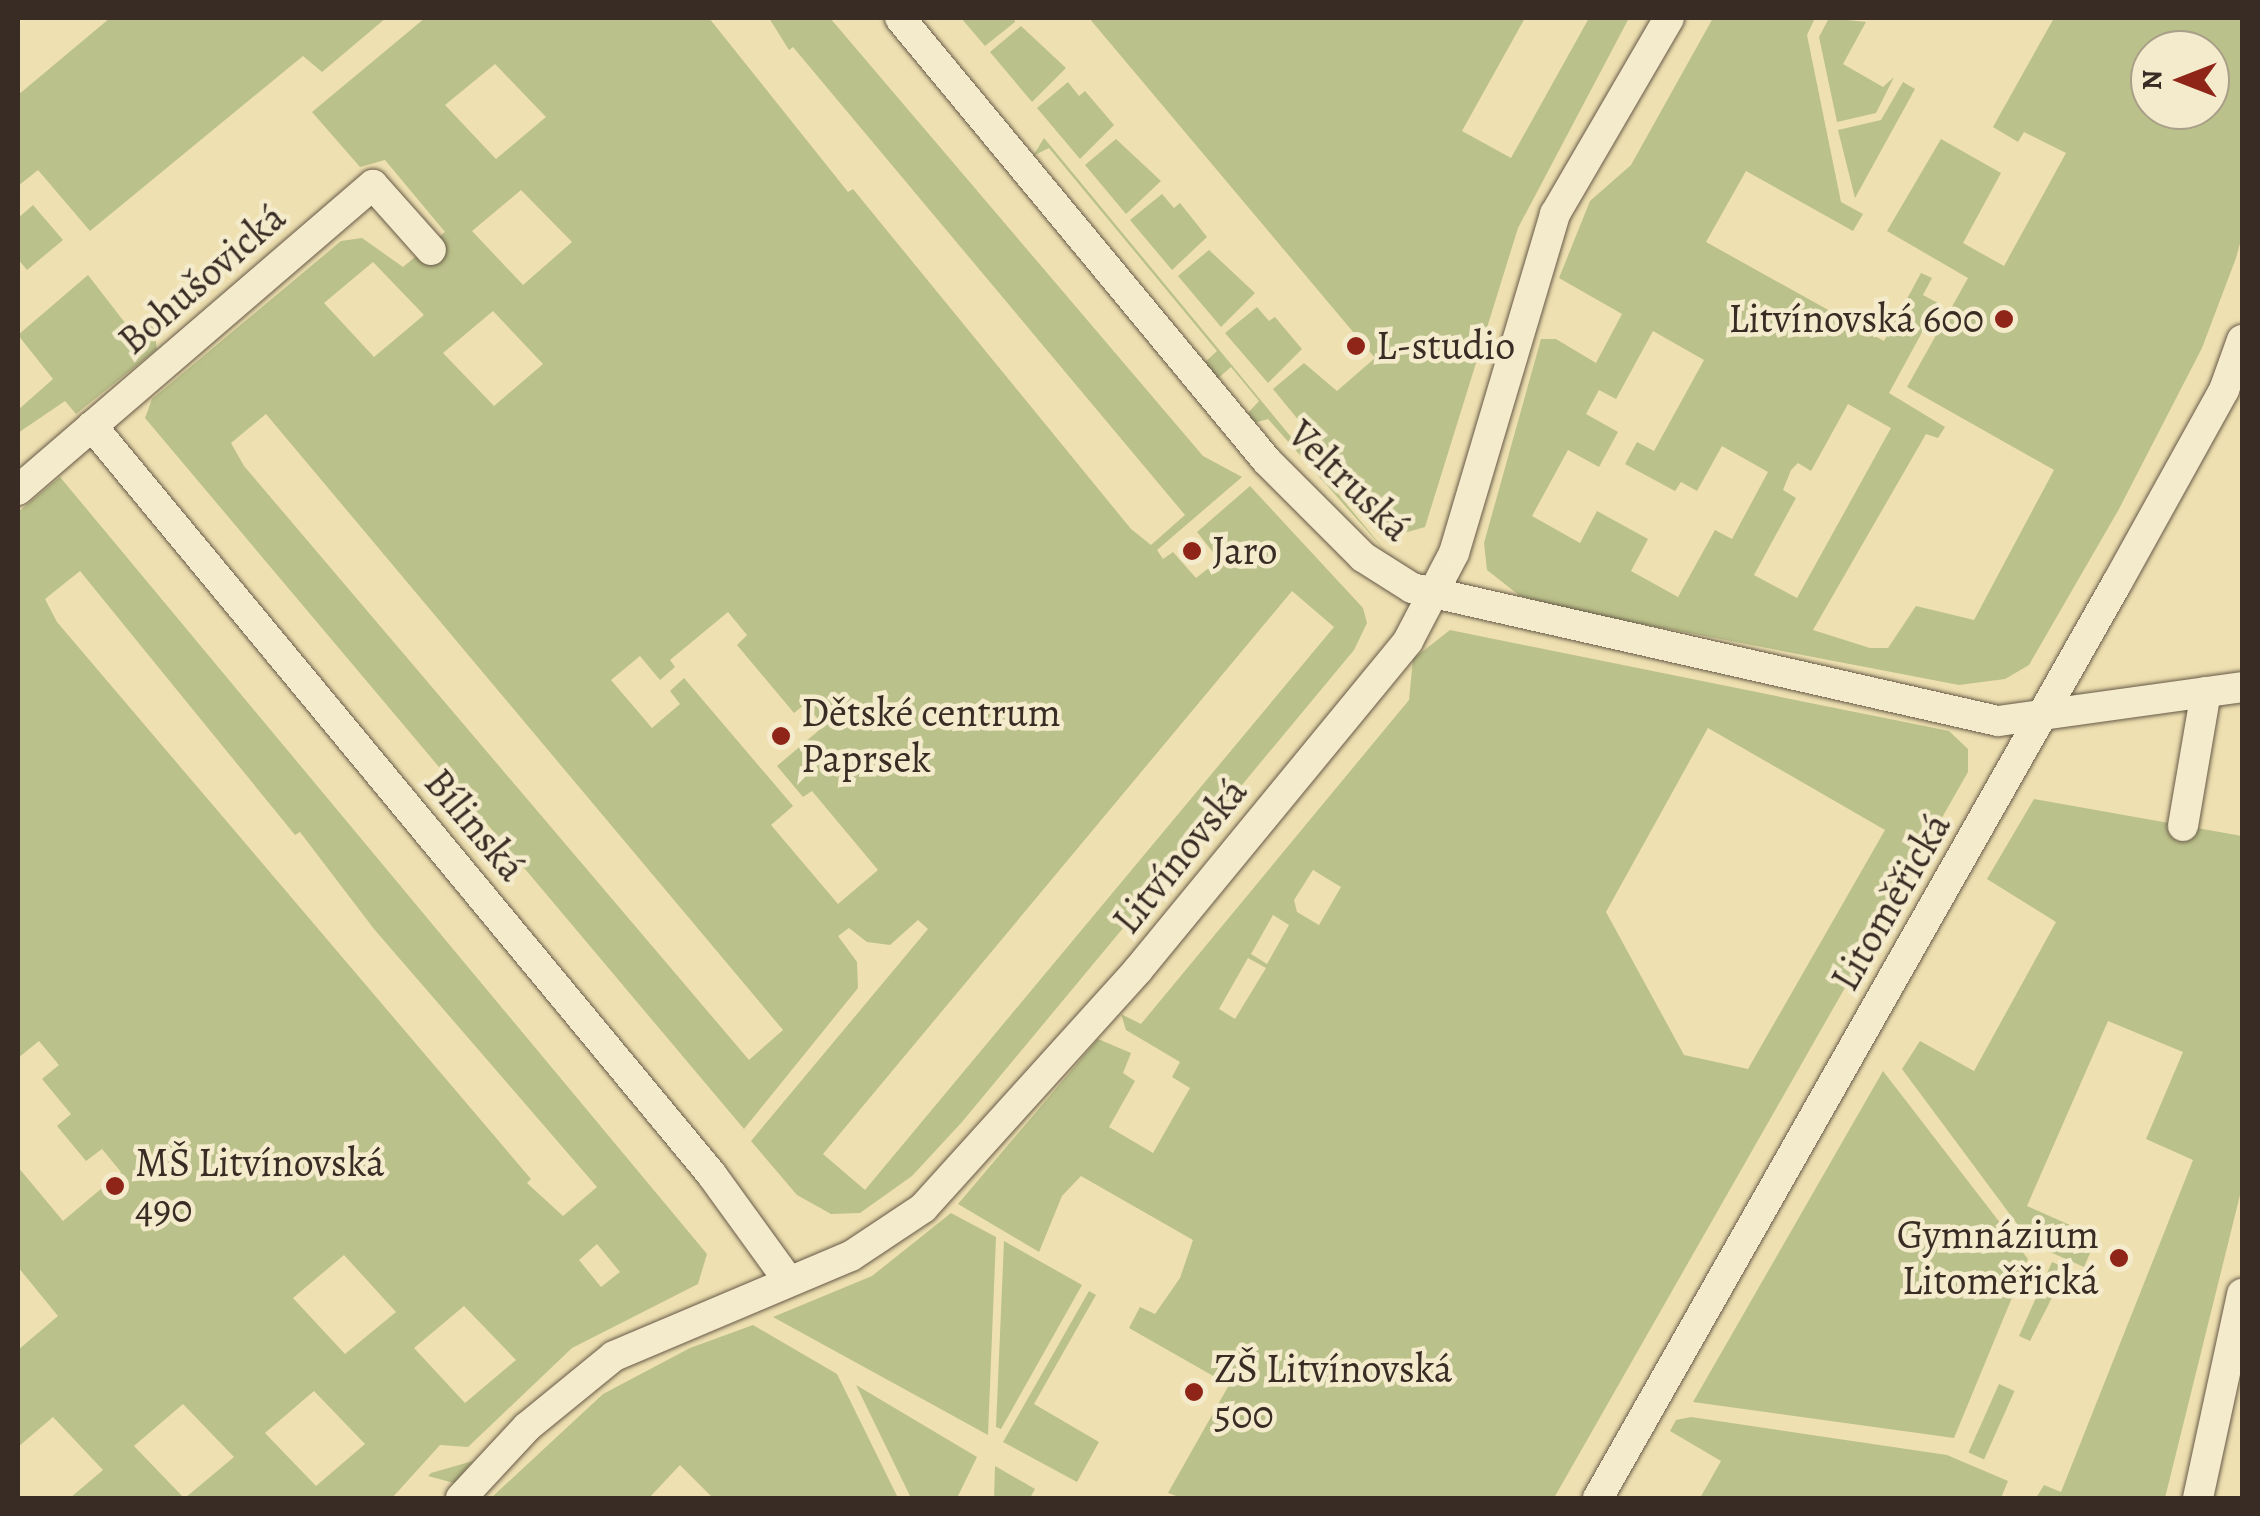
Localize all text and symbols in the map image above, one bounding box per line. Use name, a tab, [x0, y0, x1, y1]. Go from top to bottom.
north arrow	[2130, 30, 2230, 130]
text: N	[2133, 70, 2171, 90]
street label: Bohušovická	[109, 193, 295, 365]
place label: Litvínovská 600	[1728, 295, 1984, 343]
marker: Litvínovská 600	[1993, 308, 2015, 330]
place label: L-studio	[1376, 322, 1515, 370]
marker: L-studio	[1345, 335, 1367, 357]
street label: Veltruská	[1277, 411, 1421, 551]
place label: Jaro	[1212, 527, 1277, 575]
marker: Jaro	[1181, 540, 1203, 562]
place label: Dětské centrum Paprsek	[801, 689, 1061, 783]
marker: Dětské centrum Paprsek	[770, 725, 792, 747]
street label: Bílinská	[414, 759, 536, 891]
street label: Litvínovská	[1103, 768, 1257, 944]
street label: Litoměřická	[1821, 805, 1961, 999]
place label: MŠ Litvínovská 490	[135, 1139, 385, 1233]
marker: MŠ Litvínovská 490	[104, 1175, 126, 1197]
place label: Gymnázium Litoměřická	[1897, 1211, 2099, 1305]
marker: Gymnázium Litoměřická	[2108, 1247, 2130, 1269]
place label: ZŠ Litvínovská 500	[1214, 1345, 1452, 1439]
marker: ZŠ Litvínovská 500	[1183, 1381, 1205, 1403]

